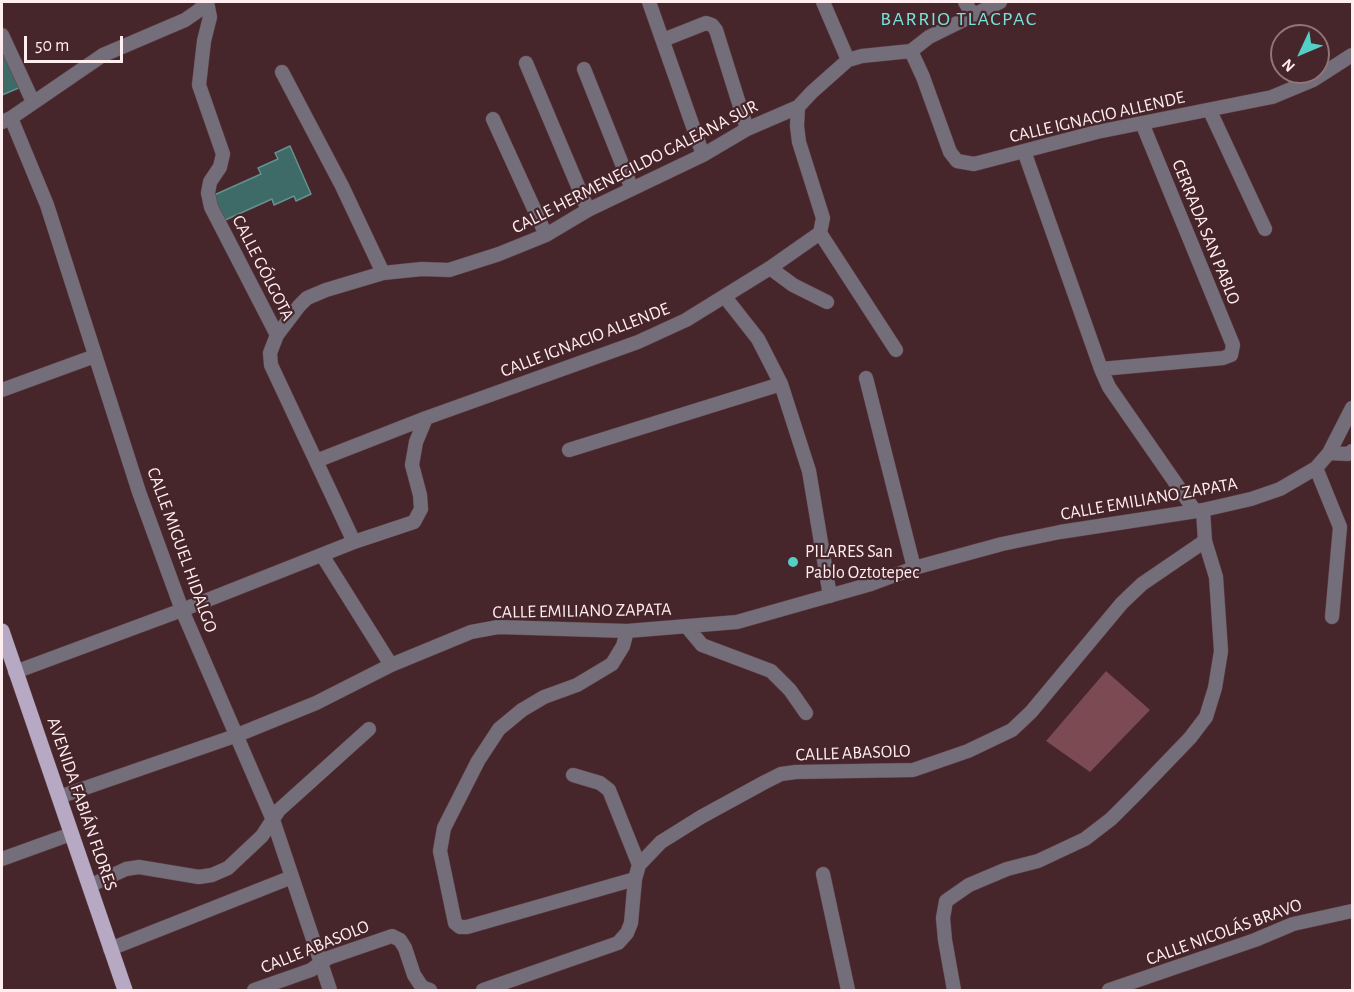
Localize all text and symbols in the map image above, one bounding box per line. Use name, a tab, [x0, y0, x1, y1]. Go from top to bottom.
district label: BARRIO TLACPAC	[880, 7, 1038, 31]
scale bar	[27, 24, 126, 62]
north arrow	[1270, 24, 1330, 84]
text: 50 m	[35, 37, 69, 55]
text: N	[1279, 56, 1298, 75]
street label: CALLE IGNACIO ALLENDE	[1007, 86, 1187, 148]
street label: CALLE HERMENEGILDO GALEANA SUR	[508, 95, 762, 239]
street label: CERRADA SAN PABLO	[1167, 156, 1245, 308]
street label: CALLE GÓLGOTA	[227, 212, 299, 324]
street label: CALLE IGNACIO ALLENDE	[498, 298, 672, 382]
street label: CALLE MIGUEL HIDALGO	[142, 464, 222, 636]
street label: CALLE EMILIANO ZAPATA	[1059, 473, 1239, 525]
place label: PILARES San Pablo Oztotepec	[805, 541, 919, 584]
marker: PILARES San Pablo Oztotepec	[786, 555, 800, 569]
street label: CALLE EMILIANO ZAPATA	[492, 599, 672, 623]
street label: AVENIDA FABIÁN FLORES	[42, 714, 122, 894]
street label: CALLE ABASOLO	[795, 740, 911, 766]
street label: CALLE NICOLÁS BRAVO	[1143, 894, 1305, 970]
street label: CALLE ABASOLO	[258, 915, 372, 979]

